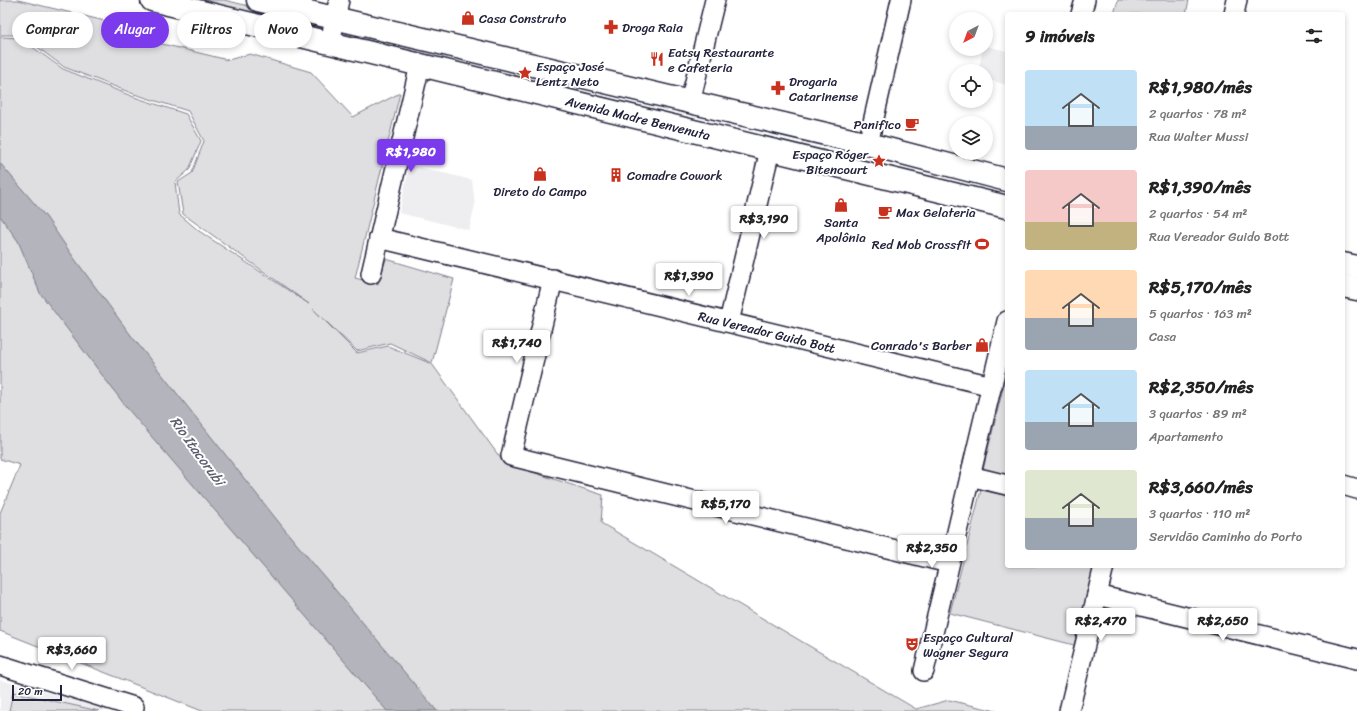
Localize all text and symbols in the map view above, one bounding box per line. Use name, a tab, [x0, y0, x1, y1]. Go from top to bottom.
place label: Casa Construto	[479, 7, 567, 30]
shop icon: Casa Construto	[460, 10, 476, 26]
chip: Comprar	[12, 12, 93, 48]
chip: Alugar	[101, 12, 169, 48]
chip: Filtros	[177, 12, 246, 48]
chip: Novo	[254, 12, 312, 48]
north arrow	[949, 12, 993, 56]
map controls	[949, 12, 993, 160]
place label: Droga Raia	[622, 16, 683, 39]
pharmacy icon: Droga Raia	[603, 19, 619, 35]
text: 9 imóveis	[1025, 21, 1095, 51]
icon: filters	[1303, 25, 1325, 47]
place label: Eatsy Restaurante e Cafeteria	[668, 41, 774, 79]
restaurant icon: Eatsy Restaurante e Cafeteria	[649, 51, 665, 67]
place label: Espaço José Lentz Neto	[536, 55, 605, 93]
button: locate	[949, 64, 993, 108]
place icon: Espaço José Lentz Neto	[517, 65, 533, 81]
place label: Drogaria Catarinense	[789, 70, 858, 108]
text: R$1,980/mês	[1149, 72, 1252, 102]
pharmacy icon: Drogaria Catarinense	[770, 80, 786, 96]
icon: home	[1057, 86, 1105, 134]
street label: Avenida Madre Benvenuta	[562, 89, 713, 146]
text: 2 quartos · 78 m²	[1149, 102, 1247, 125]
place label: Panifico	[853, 113, 902, 136]
cafe icon: Panifico	[904, 116, 920, 132]
button: layers	[949, 116, 993, 160]
text: Rua Walter Mussi	[1149, 125, 1248, 148]
pin: R$1,980	[374, 139, 448, 173]
text: R$1,980	[386, 140, 436, 163]
place label: Espaço Róger Bitencourt	[792, 143, 869, 181]
place icon: Espaço Róger Bitencourt	[871, 153, 887, 169]
place label: Comadre Cowork	[627, 164, 723, 187]
shop icon: Direto do Campo	[532, 166, 548, 182]
building icon: Comadre Cowork	[608, 167, 624, 183]
text: R$1,390/mês	[1149, 172, 1251, 202]
place label: Direto do Campo	[493, 180, 587, 203]
icon: home	[1057, 186, 1105, 234]
shop icon: Santa Apolônia	[833, 197, 849, 213]
place label: Max Gelateria	[896, 201, 976, 224]
text: 2 quartos · 54 m²	[1149, 202, 1247, 225]
cafe icon: Max Gelateria	[877, 204, 893, 220]
pin: R$3,190	[727, 206, 801, 240]
text: R$3,190	[739, 207, 789, 230]
place label: Santa Apolônia	[815, 211, 866, 249]
text: Rua Vereador Guido Bott	[1149, 225, 1289, 248]
place label: Red Mob Crossfit	[872, 233, 972, 256]
sports icon: Red Mob Crossfit	[974, 236, 990, 252]
pin: R$1,390	[652, 263, 726, 297]
text: R$1,390	[664, 264, 714, 287]
text: R$5,170/mês	[1149, 272, 1252, 302]
icon: home	[1057, 286, 1105, 334]
text: 5 quartos · 163 m²	[1149, 302, 1252, 325]
street label: Rua Vereador Guido Bott	[696, 304, 838, 359]
text: Casa	[1149, 325, 1176, 348]
pin: R$1,740	[480, 330, 554, 364]
text: R$1,740	[492, 331, 542, 354]
place label: Conrado's Barber	[871, 334, 972, 357]
shop icon: Conrado's Barber	[974, 337, 990, 353]
text: R$2,350/mês	[1149, 372, 1254, 402]
icon: home	[1057, 386, 1105, 434]
text: 3 quartos · 89 m²	[1149, 402, 1247, 425]
water label: Rio Itacorubi	[163, 411, 233, 494]
text: Apartamento	[1149, 425, 1223, 448]
text: R$3,660/mês	[1149, 472, 1253, 502]
icon: home	[1057, 486, 1105, 534]
pin: R$5,170	[689, 491, 763, 525]
text: R$5,170	[701, 492, 751, 515]
text: 3 quartos · 110 m²	[1149, 502, 1250, 525]
text: Servidão Caminho do Porto	[1149, 525, 1302, 548]
pin: R$2,350	[895, 535, 969, 569]
text: R$2,350	[907, 536, 957, 559]
pin: R$2,470	[1064, 608, 1138, 642]
pin: R$2,650	[1186, 608, 1260, 642]
text: R$2,470	[1075, 609, 1127, 632]
text: R$2,650	[1197, 609, 1249, 632]
place label: Espaço Cultural Wagner Segura	[923, 626, 1013, 664]
theatre icon: Espaço Cultural Wagner Segura	[904, 636, 920, 652]
pin: R$3,660	[35, 637, 109, 671]
text: R$3,660	[47, 638, 97, 661]
text: 20 m	[18, 682, 43, 701]
scale bar	[12, 683, 62, 702]

